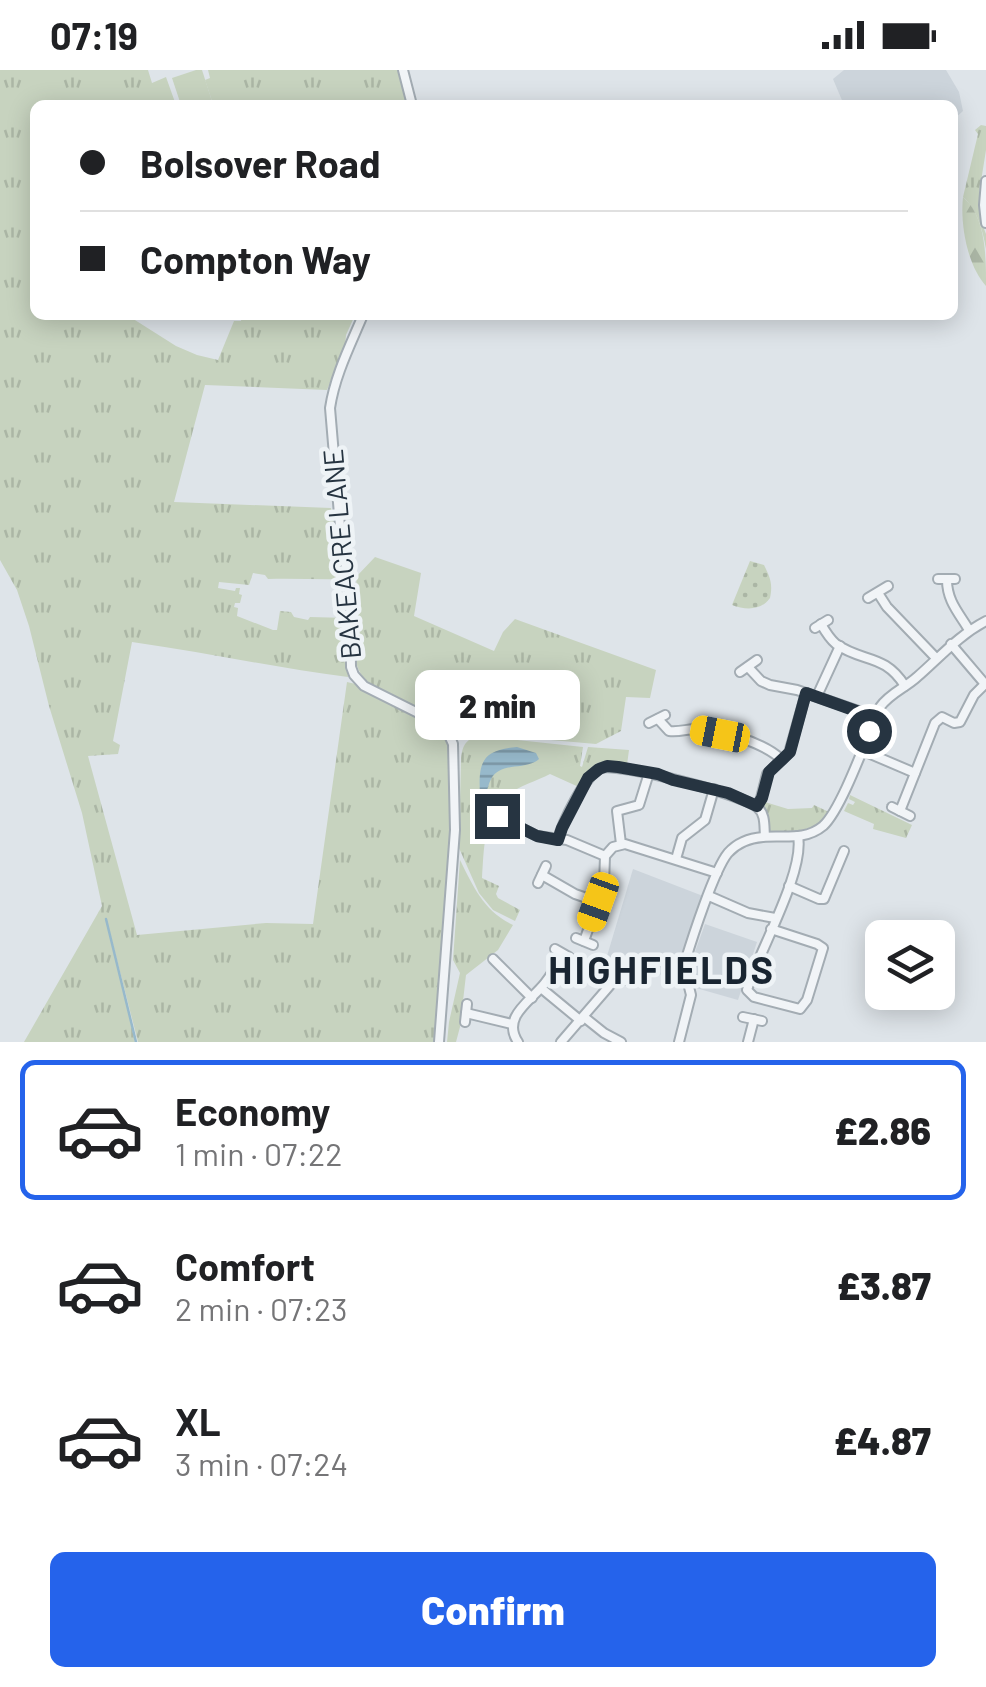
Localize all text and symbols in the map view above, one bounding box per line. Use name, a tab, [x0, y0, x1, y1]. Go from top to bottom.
text: 07:19	[50, 12, 138, 58]
text: Bolsover Road	[140, 140, 380, 186]
text: Compton Way	[140, 236, 371, 282]
street label: BAKEACRE LANE	[315, 448, 367, 661]
callout: 2 min	[414, 671, 580, 741]
text: 2 min	[459, 686, 536, 724]
route start	[847, 709, 892, 754]
car	[688, 714, 752, 754]
route end	[475, 794, 520, 839]
car	[574, 869, 622, 935]
map controls	[865, 920, 955, 1010]
button: layers	[865, 920, 955, 1010]
district label: HIGHFIELDS	[548, 946, 776, 992]
icon: car	[55, 1085, 145, 1175]
text: Economy	[175, 1088, 330, 1134]
text: £2.86	[834, 1107, 931, 1153]
text: 1 min · 07:22	[175, 1134, 342, 1172]
icon: car	[55, 1240, 145, 1330]
text: Comfort	[175, 1243, 315, 1289]
text: £3.87	[837, 1262, 931, 1308]
text: 2 min · 07:23	[175, 1289, 347, 1327]
icon: car	[55, 1395, 145, 1485]
text: XL	[175, 1398, 221, 1444]
text: £4.87	[834, 1417, 931, 1463]
text: 3 min · 07:24	[175, 1444, 348, 1482]
button: Confirm	[50, 1552, 936, 1667]

